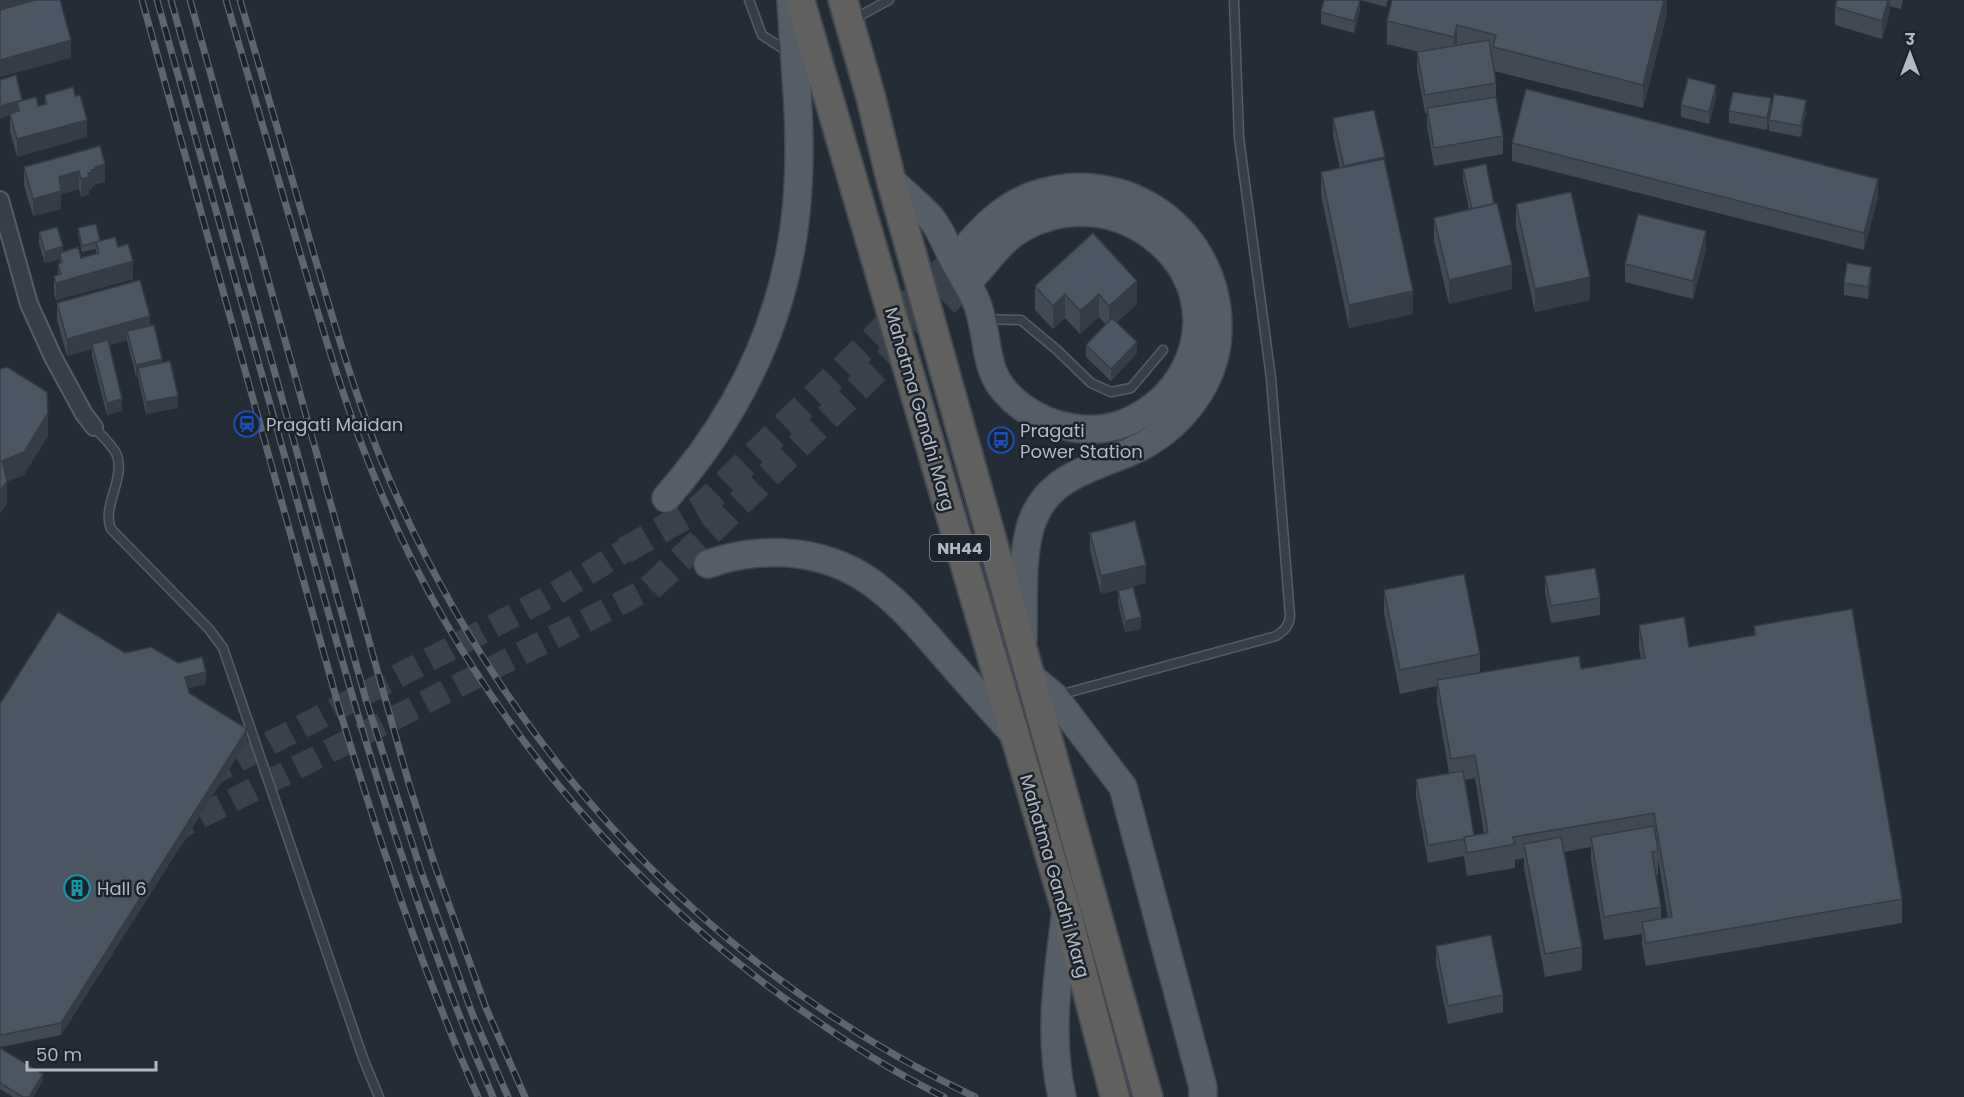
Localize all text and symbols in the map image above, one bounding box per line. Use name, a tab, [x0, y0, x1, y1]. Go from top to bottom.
north arrow	[1880, 24, 1940, 84]
text: उ	[1904, 28, 1915, 51]
street label: Mahatma Gandhi Marg	[879, 304, 961, 514]
station icon: Pragati Maidan	[232, 409, 262, 439]
place label: Pragati Maidan	[266, 412, 403, 437]
place label: Pragati Power Station	[1020, 418, 1143, 464]
bus stop icon: Pragati Power Station	[986, 425, 1016, 455]
road number: NH44	[930, 535, 990, 561]
street label: Mahatma Gandhi Marg	[1014, 771, 1096, 981]
building icon: Hall 6	[62, 873, 92, 903]
place label: Hall 6	[97, 876, 147, 901]
scale bar	[27, 1034, 156, 1072]
text: 50 m	[36, 1042, 82, 1067]

